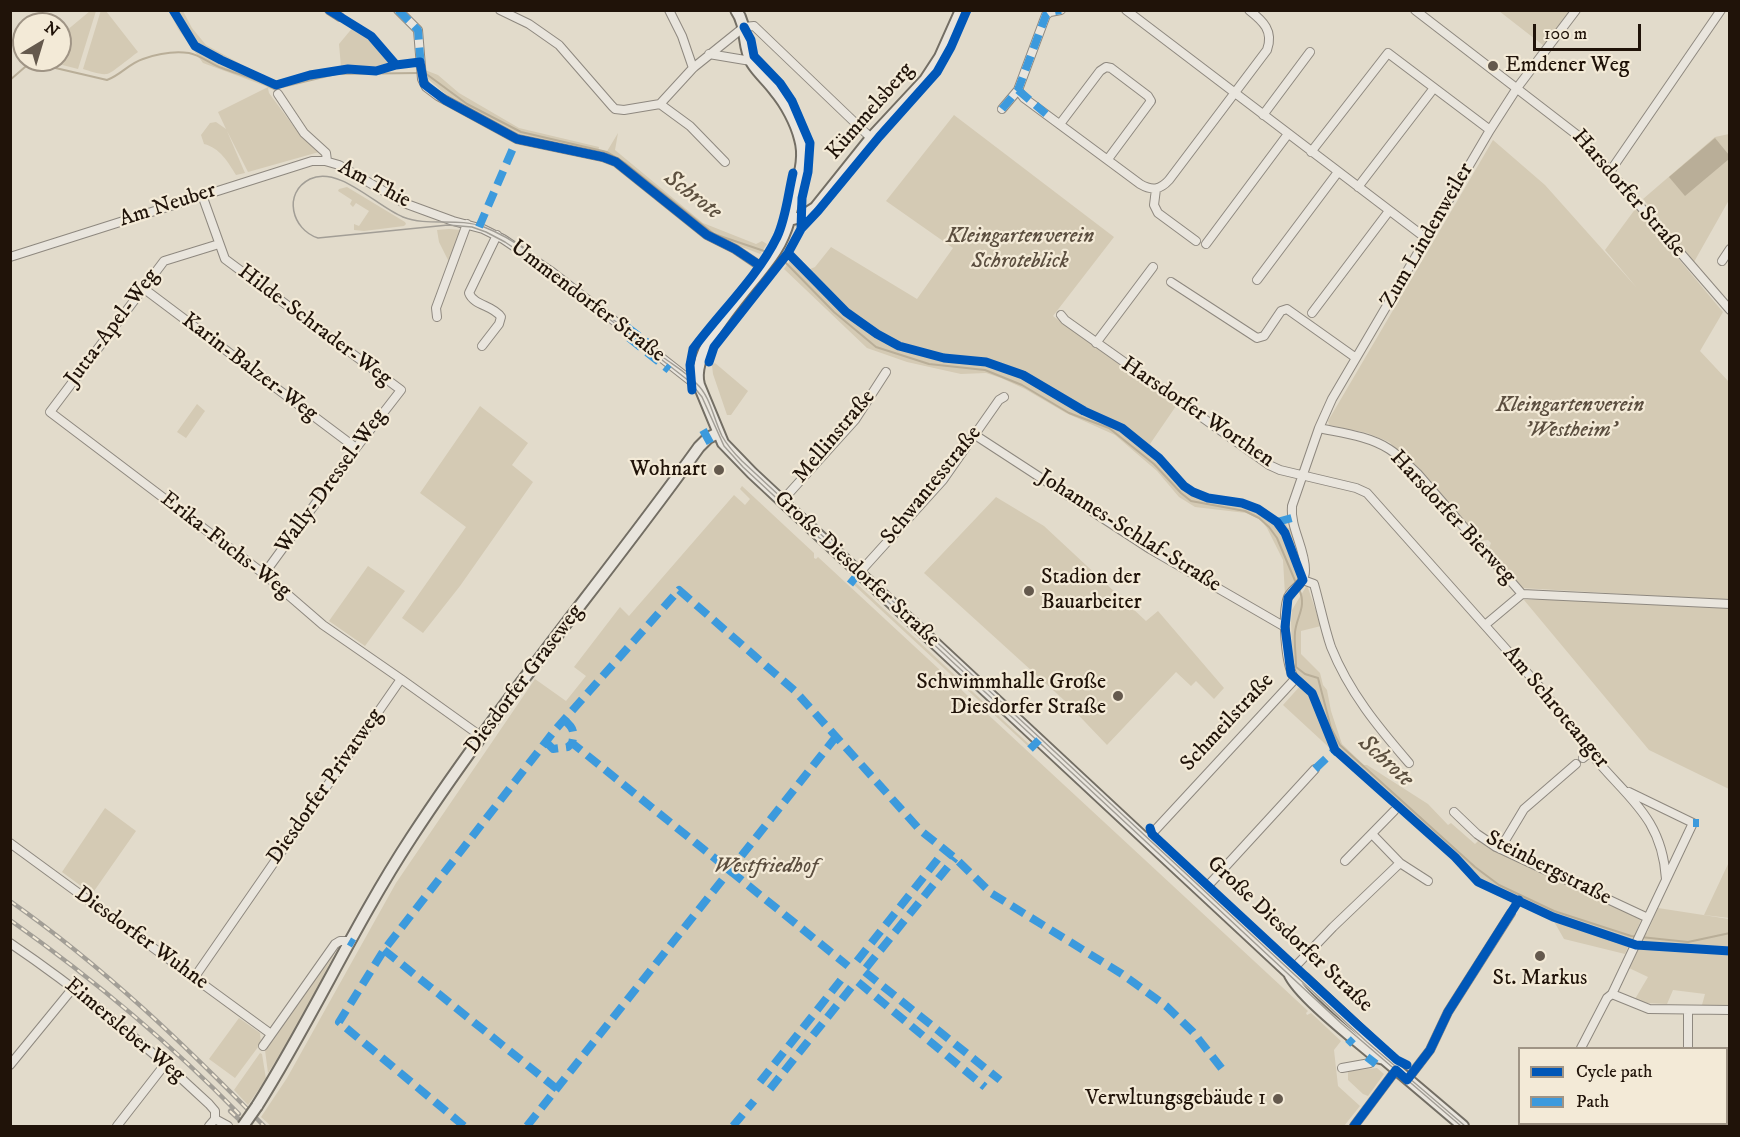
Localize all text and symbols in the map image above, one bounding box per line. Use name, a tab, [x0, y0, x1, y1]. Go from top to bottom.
north arrow	[12, 12, 72, 72]
scale bar	[1536, 12, 1644, 50]
text: N	[41, 17, 63, 41]
text: 100 m	[1544, 23, 1587, 45]
place label: Emdener Weg	[1505, 53, 1629, 79]
street label: Kümmelsberg	[822, 58, 920, 166]
marker: Emdener Weg	[1486, 59, 1500, 73]
street label: Harsdorfer Straße	[1565, 125, 1691, 263]
street label: Am Thie	[333, 155, 415, 215]
street label: Zum Lindenweiler	[1376, 159, 1480, 313]
water label: Schrote	[657, 165, 727, 227]
street label: Am Neuber	[116, 178, 220, 234]
park label: Kleingartenverein Schroteblick	[946, 224, 1094, 276]
street label: Ummendorfer Straße	[504, 235, 670, 369]
street label: Hilde-Schrader-Weg	[232, 259, 396, 393]
street label: Jutta-Apel-Weg	[60, 264, 166, 392]
street label: Karin-Balzer-Weg	[176, 308, 322, 428]
street label: Harsdorfer Worthen	[1115, 352, 1279, 474]
street label: Mellinstraße	[788, 385, 882, 489]
park label: Kleingartenverein 'Westheim'	[1496, 393, 1644, 445]
street label: Wally-Dressel-Weg	[271, 404, 393, 560]
street label: Schwantesstraße	[876, 421, 988, 551]
street label: Harsdorfer Bierweg	[1383, 446, 1521, 590]
place label: Wohnart	[630, 457, 707, 483]
marker: Wohnart	[712, 463, 726, 477]
street label: Johannes-Schlaf-Straße	[1033, 465, 1225, 599]
street label: Große Diesdorfer Straße	[768, 486, 944, 654]
street label: Erika-Fuchs-Weg	[154, 487, 296, 605]
place label: Stadion der Bauarbeiter	[1041, 565, 1142, 616]
marker: Stadion der Bauarbeiter	[1022, 584, 1036, 598]
street label: Diesdorfer Graseweg	[460, 600, 590, 760]
street label: Am Schroteanger	[1496, 641, 1614, 775]
street label: Schmeilstraße	[1176, 668, 1280, 778]
place label: Schwimmhalle Große Diesdorfer Straße	[916, 670, 1106, 722]
marker: Schwimmhalle Große Diesdorfer Straße	[1111, 689, 1125, 703]
street label: Diesdorfer Privatweg	[262, 704, 390, 870]
water label: Schrote	[1351, 729, 1419, 795]
street label: Steinbergstraße	[1481, 826, 1615, 912]
street label: Große Diesdorfer Straße	[1201, 851, 1377, 1019]
park label: Westfriedhof	[714, 854, 818, 880]
street label: Diesdorfer Wuhne	[69, 882, 213, 996]
marker: St. Markus	[1533, 949, 1547, 963]
place label: St. Markus	[1493, 966, 1587, 992]
street label: Eimersleber Weg	[58, 973, 190, 1089]
legend	[1518, 1047, 1728, 1125]
text: Cycle path	[1576, 1061, 1653, 1083]
place label: Verwltungsgebäude 1	[1085, 1086, 1266, 1112]
text: Path	[1576, 1091, 1609, 1113]
marker: Verwltungsgebäude 1	[1271, 1092, 1285, 1106]

